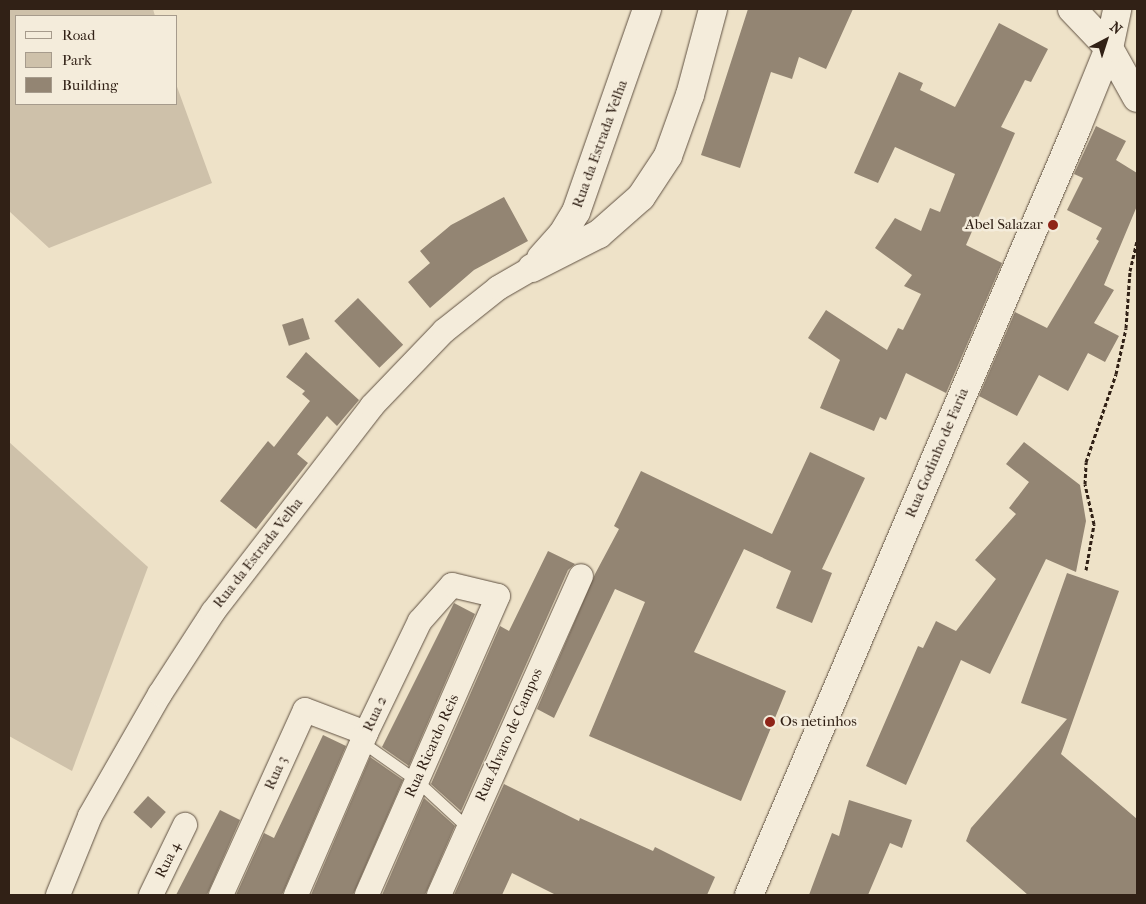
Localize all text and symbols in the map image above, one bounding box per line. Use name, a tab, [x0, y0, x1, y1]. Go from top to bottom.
legend	[15, 15, 178, 105]
north arrow	[1081, 15, 1131, 65]
text: N	[1106, 18, 1125, 38]
text: Road	[62, 26, 95, 44]
text: Park	[62, 51, 92, 69]
text: Building	[62, 76, 118, 94]
street label: Rua da Estrada Velha	[568, 77, 632, 211]
place label: Abel Salazar	[965, 216, 1043, 234]
marker: Abel Salazar	[1047, 219, 1059, 231]
street label: Rua Godinho de Faria	[901, 385, 973, 521]
street label: Rua da Estrada Velha	[209, 494, 307, 612]
street label: Rua Álvaro de Campos	[471, 666, 547, 804]
street label: Rua Ricardo Reis	[401, 692, 463, 800]
street label: Rua 2	[359, 693, 391, 735]
place label: Os netinhos	[780, 713, 857, 731]
marker: Os netinhos	[764, 716, 776, 728]
street label: Rua 3	[261, 753, 291, 793]
street label: Rua 4	[152, 839, 184, 881]

